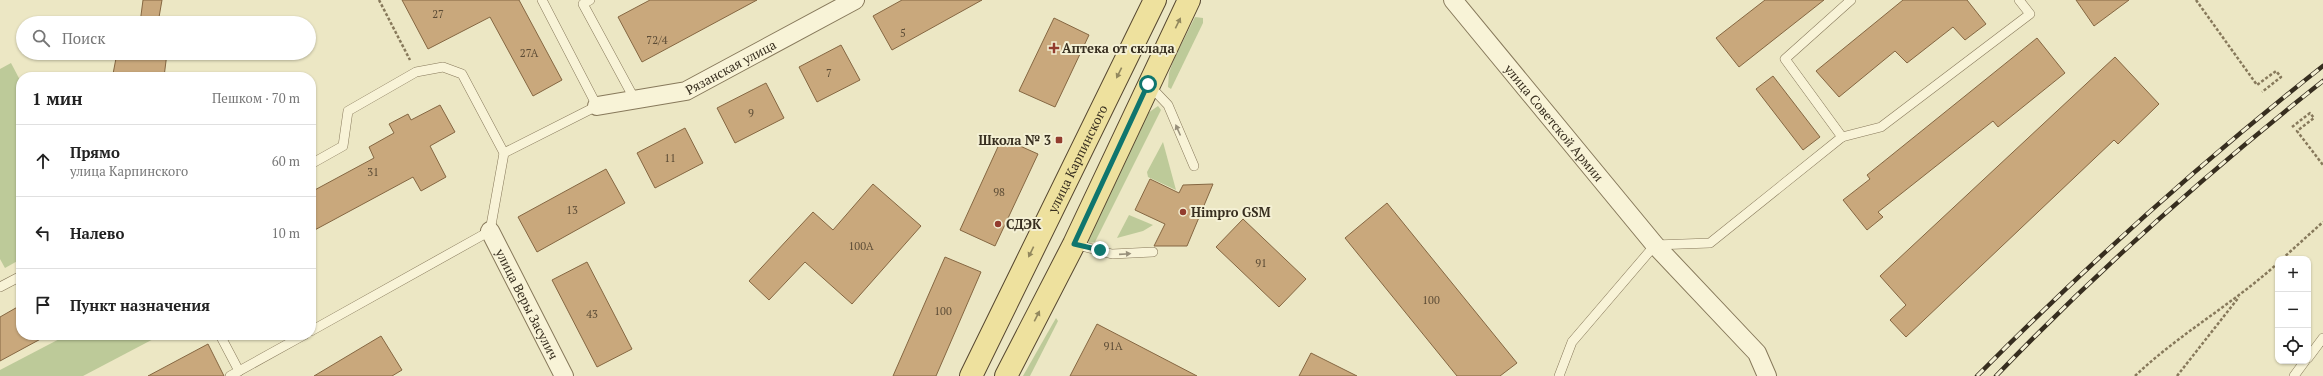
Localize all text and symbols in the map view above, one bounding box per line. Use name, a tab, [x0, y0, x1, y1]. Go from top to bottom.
house number: 27	[432, 7, 444, 21]
search box	[16, 16, 316, 60]
one-way arrow	[1174, 17, 1181, 28]
house number: 5	[900, 26, 906, 40]
icon: search	[30, 27, 52, 49]
text: Поиск	[62, 28, 105, 48]
house number: 72/4	[646, 33, 668, 47]
street label: Рязанская улица	[682, 35, 780, 99]
place label: Аптека от склада	[1062, 39, 1175, 57]
marker: Аптека от склада	[1049, 43, 1059, 53]
house number: 27А	[520, 46, 539, 60]
street label: улица Советской Армии	[1500, 59, 1608, 185]
house number: 7	[826, 66, 832, 80]
one-way arrow	[1116, 67, 1122, 78]
route start	[1139, 75, 1157, 93]
text: 1 мин	[32, 87, 82, 110]
text: Пешком · 70 m	[212, 89, 300, 107]
street label: улица Карпинского	[1043, 102, 1111, 217]
house number: 9	[748, 106, 754, 120]
one-way arrow	[1175, 124, 1181, 136]
place label: Школа № 3	[978, 131, 1051, 149]
marker: Школа № 3	[1054, 135, 1064, 145]
text: Прямо	[70, 142, 120, 162]
icon: ahead	[32, 150, 54, 172]
house number: 11	[664, 151, 676, 165]
text: 60 m	[272, 152, 300, 170]
text: улица Карпинского	[70, 162, 188, 180]
house number: 31	[367, 165, 379, 179]
house number: 98	[993, 185, 1005, 199]
house number: 13	[566, 203, 578, 217]
place label: Himpro GSM	[1191, 203, 1271, 221]
marker: Himpro GSM	[1178, 207, 1188, 217]
place label: СДЭК	[1006, 215, 1042, 233]
marker: СДЭК	[993, 219, 1003, 229]
icon: left	[32, 222, 54, 244]
text: Налево	[70, 223, 124, 243]
text: 10 m	[272, 224, 300, 242]
house number: 100А	[848, 239, 874, 253]
route end	[1091, 241, 1109, 259]
street label: улица Веры Засулич	[491, 245, 563, 363]
one-way arrow	[1028, 247, 1034, 258]
one-way arrow	[1119, 250, 1131, 257]
house number: 91	[1255, 256, 1267, 270]
map controls	[2275, 256, 2311, 364]
button: +	[2275, 256, 2311, 292]
button: −	[2275, 292, 2311, 328]
house number: 100	[1422, 293, 1440, 307]
icon: arrive	[32, 294, 54, 316]
text: Пункт назначения	[70, 295, 210, 315]
house number: 100	[934, 304, 952, 318]
house number: 43	[586, 307, 598, 321]
one-way arrow	[1033, 311, 1040, 322]
button: locate	[2275, 328, 2311, 364]
house number: 91А	[1103, 339, 1123, 353]

